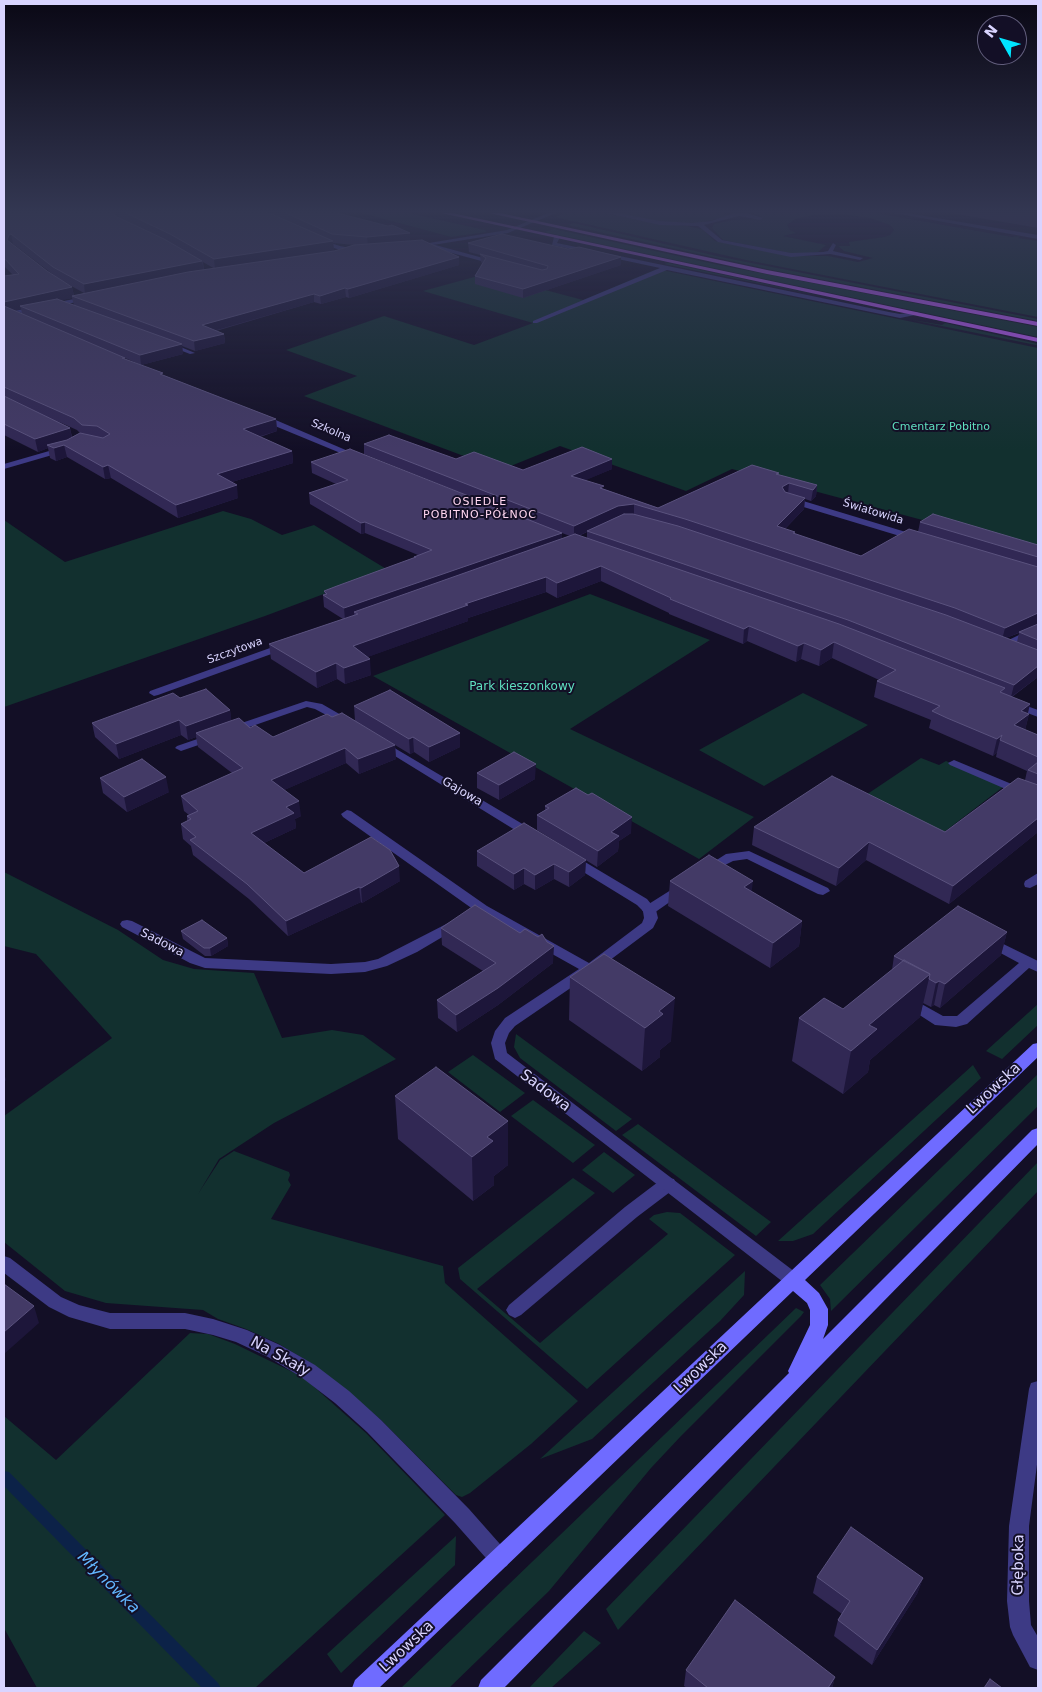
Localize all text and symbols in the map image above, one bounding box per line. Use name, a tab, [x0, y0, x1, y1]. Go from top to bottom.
north arrow	[977, 15, 1027, 65]
text: N	[981, 22, 1001, 41]
street label: Szkolna	[309, 417, 353, 445]
park label: Cmentarz Pobitno	[892, 420, 990, 434]
district label: OSIEDLE POBITNO-PÓŁNOC	[421, 495, 539, 521]
street label: Światowida	[841, 497, 905, 527]
street label: Szczytowa	[206, 635, 264, 667]
park label: Park kieszonkowy	[469, 680, 575, 694]
street label: Gajowa	[439, 774, 485, 810]
street label: Sadowa	[138, 926, 186, 960]
street label: Lwowska	[963, 1059, 1025, 1119]
street label: Sadowa	[516, 1066, 574, 1116]
street label: Na Skały	[247, 1333, 313, 1381]
street label: Lwowska	[670, 1338, 732, 1398]
street label: Głęboka	[1009, 1534, 1029, 1596]
water label: Młynówka	[73, 1548, 143, 1618]
street label: Lwowska	[376, 1617, 438, 1677]

